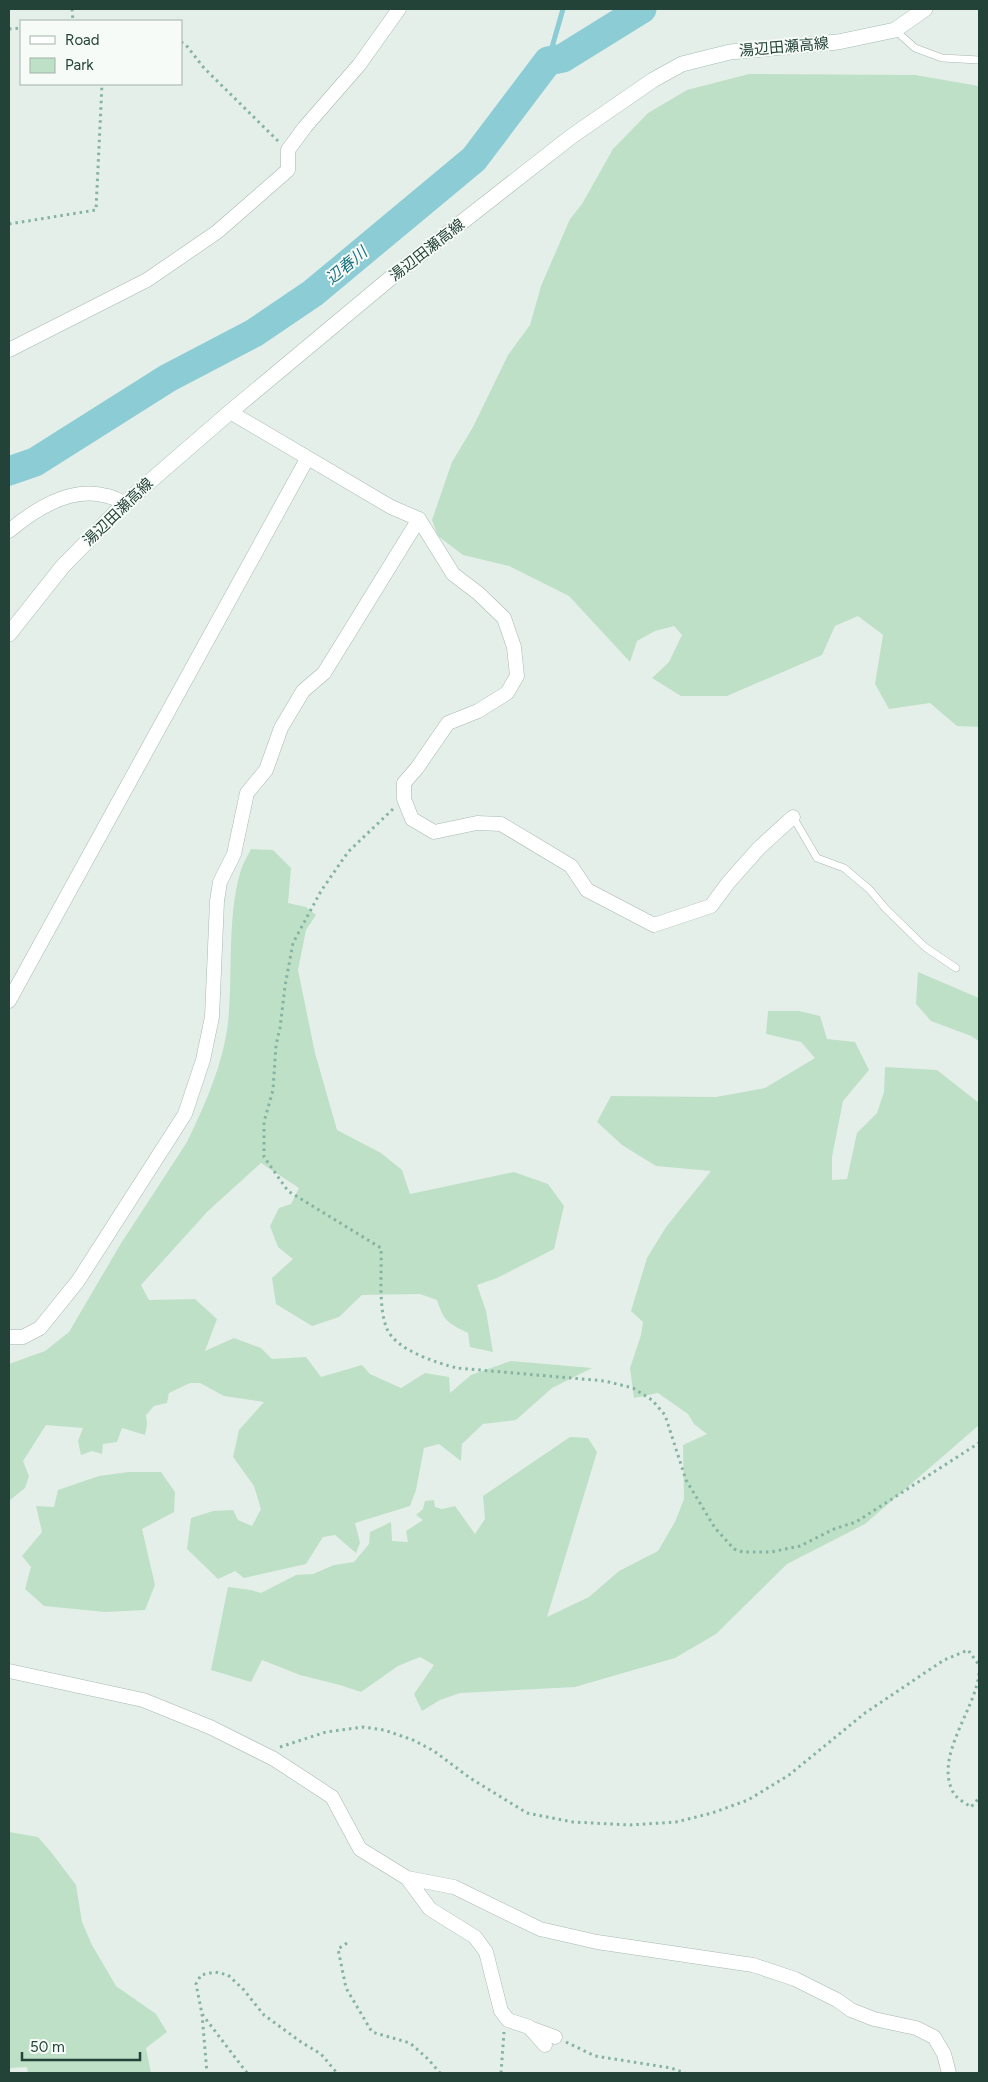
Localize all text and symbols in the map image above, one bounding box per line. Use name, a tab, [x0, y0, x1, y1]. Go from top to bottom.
legend	[20, 20, 182, 85]
text: Road	[65, 31, 100, 49]
street label: 湯辺田瀬高線	[738, 34, 830, 60]
text: Park	[65, 56, 94, 74]
street label: 湯辺田瀬高線	[386, 215, 468, 285]
water label: 辺春川	[322, 241, 372, 288]
street label: 湯辺田瀬高線	[79, 474, 157, 550]
scale bar	[22, 2030, 140, 2062]
text: 50 m	[30, 2038, 65, 2056]

